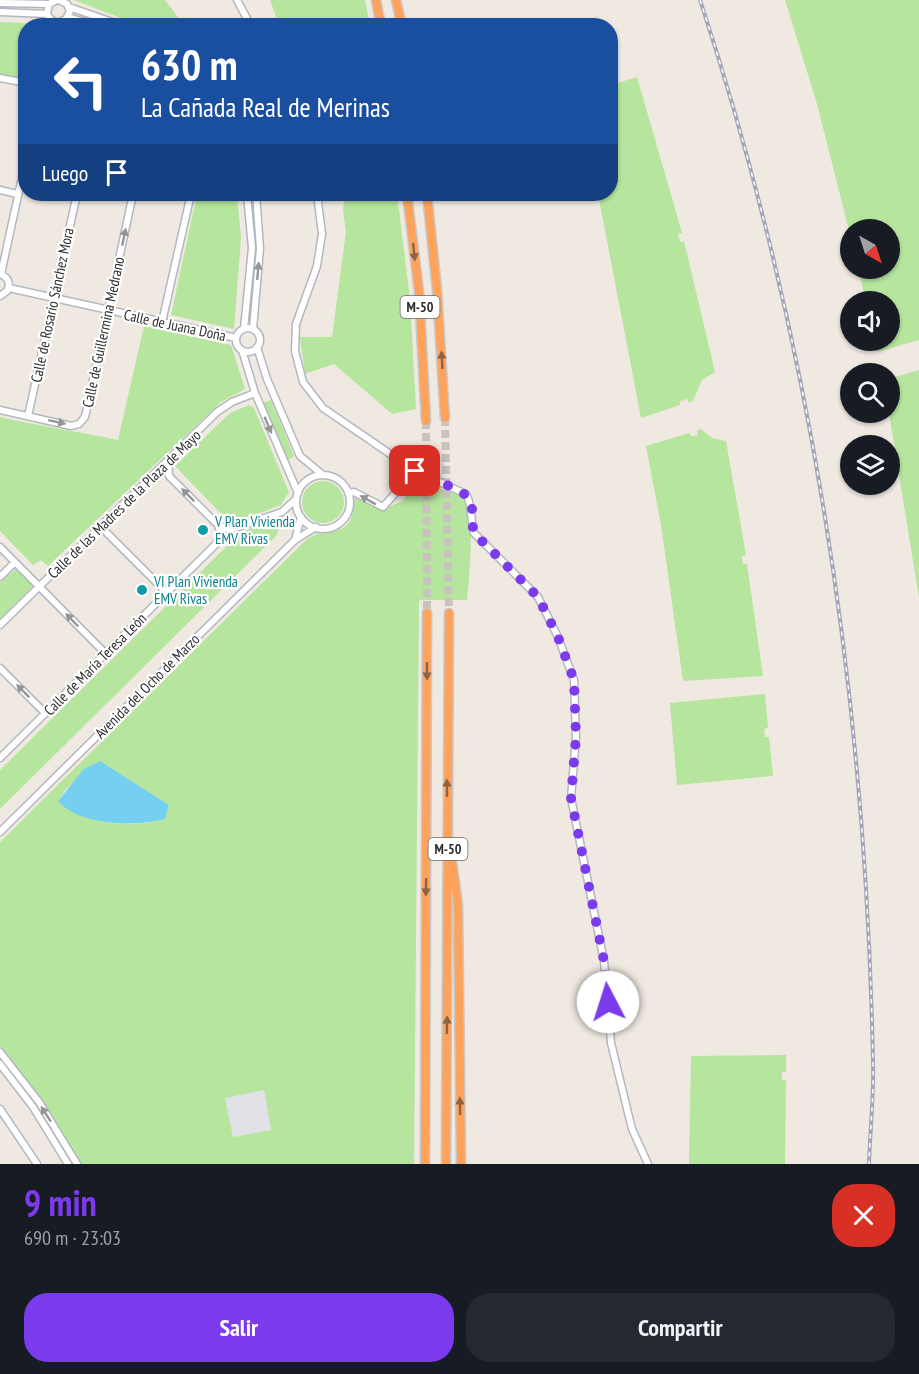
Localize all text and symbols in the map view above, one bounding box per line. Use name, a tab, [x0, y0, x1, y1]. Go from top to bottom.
text: 630 m	[141, 37, 238, 92]
icon: left	[42, 42, 120, 120]
text: La Cañada Real de Merinas	[141, 90, 390, 124]
icon: arrive	[100, 156, 133, 189]
text: Luego	[42, 159, 88, 187]
north arrow	[840, 219, 900, 279]
map controls	[840, 219, 900, 495]
street label: Calle de Rosario Sánchez Mora	[26, 226, 78, 384]
one-way arrow	[120, 227, 129, 246]
one-way arrow	[409, 242, 419, 261]
street label: Calle de Guillermina Medrano	[78, 255, 128, 409]
one-way arrow	[253, 261, 263, 280]
button: sound	[840, 291, 900, 351]
road number: M-50	[400, 296, 440, 318]
street label: Calle de Juana Doña	[122, 305, 228, 345]
one-way arrow	[437, 350, 446, 369]
button: search	[840, 363, 900, 423]
one-way arrow	[263, 417, 273, 435]
one-way arrow	[48, 418, 66, 428]
street label: Calle de las Madres de la Plaza de Mayo	[43, 426, 205, 582]
button: layers	[840, 435, 900, 495]
pin	[389, 445, 440, 496]
icon: arrive	[398, 454, 431, 487]
one-way arrow	[181, 487, 195, 502]
one-way arrow	[359, 495, 376, 505]
place label: V Plan Vivienda EMV Rivas	[214, 512, 295, 548]
marker: V Plan Vivienda EMV Rivas	[196, 523, 210, 537]
place label: VI Plan Vivienda EMV Rivas	[153, 572, 238, 608]
marker: VI Plan Vivienda EMV Rivas	[135, 583, 149, 597]
street label: Calle de María Teresa León	[40, 609, 150, 719]
one-way arrow	[66, 614, 80, 628]
street label: Avenida del Ocho de Marzo	[91, 630, 203, 742]
one-way arrow	[422, 662, 432, 681]
one-way arrow	[16, 684, 30, 698]
one-way arrow	[442, 779, 452, 798]
road number: M-50	[428, 838, 468, 860]
one-way arrow	[421, 878, 431, 897]
position arrow	[576, 970, 640, 1034]
one-way arrow	[442, 1016, 452, 1035]
one-way arrow	[455, 1096, 465, 1115]
one-way arrow	[41, 1106, 52, 1122]
text: 9 min	[24, 1179, 97, 1226]
button: close	[832, 1184, 895, 1247]
text: 690 m · 23:03	[24, 1225, 121, 1251]
button: Salir	[24, 1293, 454, 1362]
button: Compartir	[466, 1293, 895, 1362]

